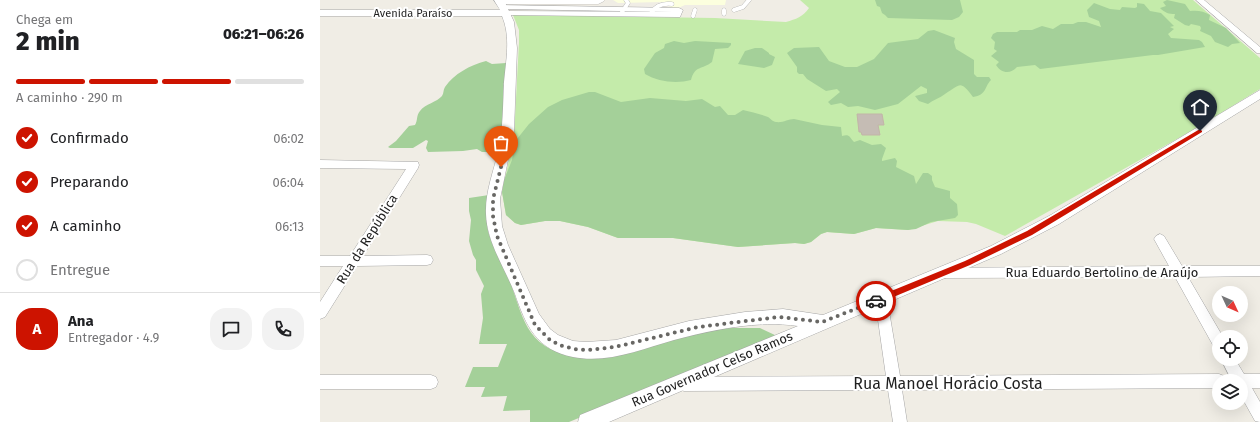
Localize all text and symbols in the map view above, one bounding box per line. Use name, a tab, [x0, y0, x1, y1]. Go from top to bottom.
street label: Avenida Paraíso	[374, 7, 452, 20]
text: Chega em	[16, 12, 73, 27]
text: 06:21–06:26	[223, 25, 304, 43]
text: 2 min	[16, 26, 80, 57]
text: A caminho · 290 m	[16, 90, 123, 105]
pin	[1183, 90, 1217, 131]
icon: home	[1189, 96, 1211, 118]
pin	[484, 126, 518, 167]
icon: check	[16, 127, 38, 149]
text: Confirmado	[50, 129, 129, 147]
text: 06:02	[273, 131, 304, 146]
icon: bag	[490, 132, 512, 154]
icon: check	[16, 171, 38, 193]
text: Preparando	[50, 173, 129, 191]
text: 06:04	[273, 175, 304, 190]
street label: Rua da República	[333, 192, 401, 286]
icon: check	[16, 215, 38, 237]
text: A caminho	[50, 217, 121, 235]
text: 06:13	[275, 219, 304, 234]
text: Entregue	[50, 261, 110, 279]
street label: Rua Eduardo Bertolino de Araújo	[1006, 265, 1198, 280]
courier	[856, 281, 896, 321]
north arrow	[1212, 286, 1248, 322]
map controls	[1212, 286, 1248, 410]
icon: car	[865, 290, 887, 312]
button: chat	[210, 308, 252, 350]
button: phone	[262, 308, 304, 350]
text: Ana	[68, 312, 94, 330]
text: A	[33, 320, 41, 338]
street label: Rua Governador Celso Ramos	[629, 328, 795, 410]
text: Entregador · 4.9	[68, 330, 159, 345]
button: locate	[1212, 330, 1248, 366]
street label: Rua Manoel Horácio Costa	[853, 374, 1043, 393]
button: layers	[1212, 374, 1248, 410]

